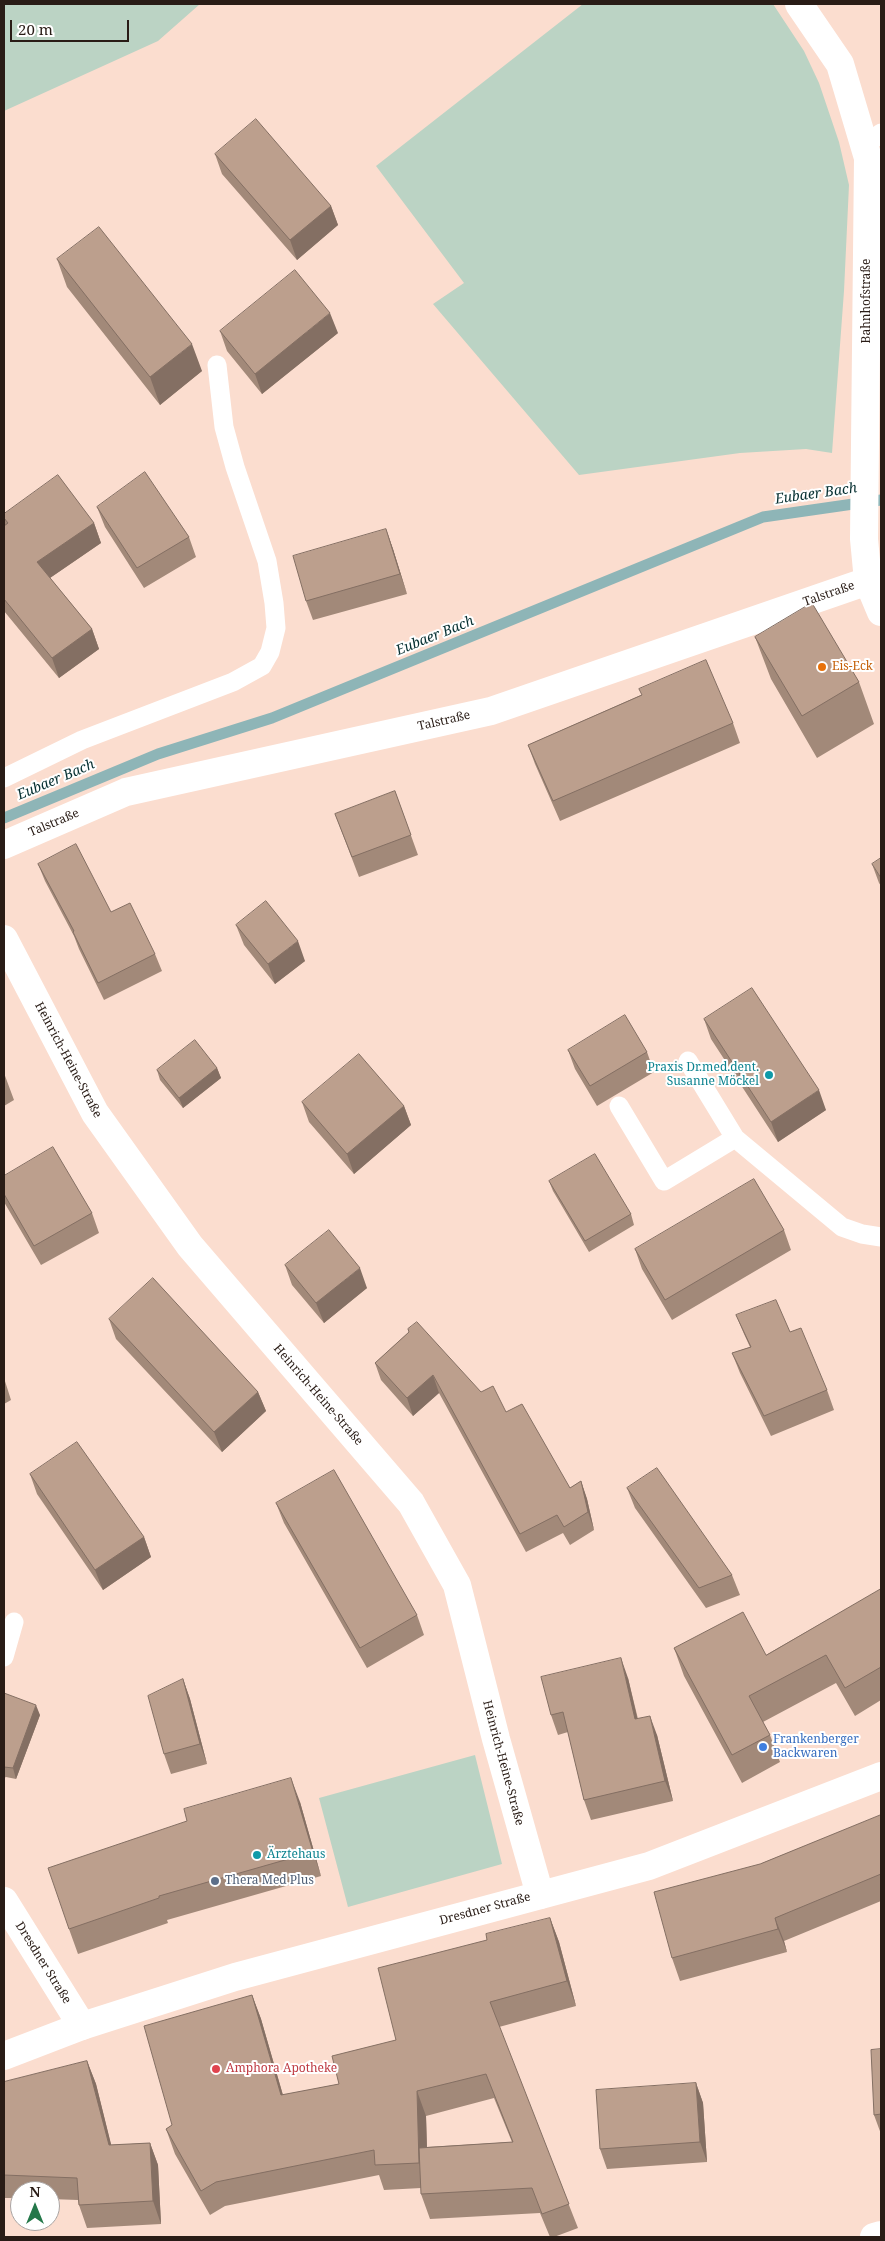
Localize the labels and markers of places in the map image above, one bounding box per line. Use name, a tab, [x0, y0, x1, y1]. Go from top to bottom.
place label: Eis-Eck	[832, 660, 873, 674]
marker: Eis-Eck	[816, 661, 828, 673]
place label: Praxis Dr.med.dent. Susanne Möckel	[648, 1061, 759, 1089]
marker: Praxis Dr.med.dent. Susanne Möckel	[763, 1069, 775, 1081]
place label: Frankenberger Backwaren	[773, 1733, 859, 1761]
marker: Frankenberger Backwaren	[757, 1741, 769, 1753]
place label: Ärztehaus	[267, 1848, 325, 1862]
marker: Ärztehaus	[251, 1849, 263, 1861]
place label: Thera Med Plus	[225, 1874, 314, 1888]
marker: Thera Med Plus	[209, 1875, 221, 1887]
place label: Amphora Apotheke	[226, 2062, 337, 2076]
marker: Amphora Apotheke	[210, 2063, 222, 2075]

